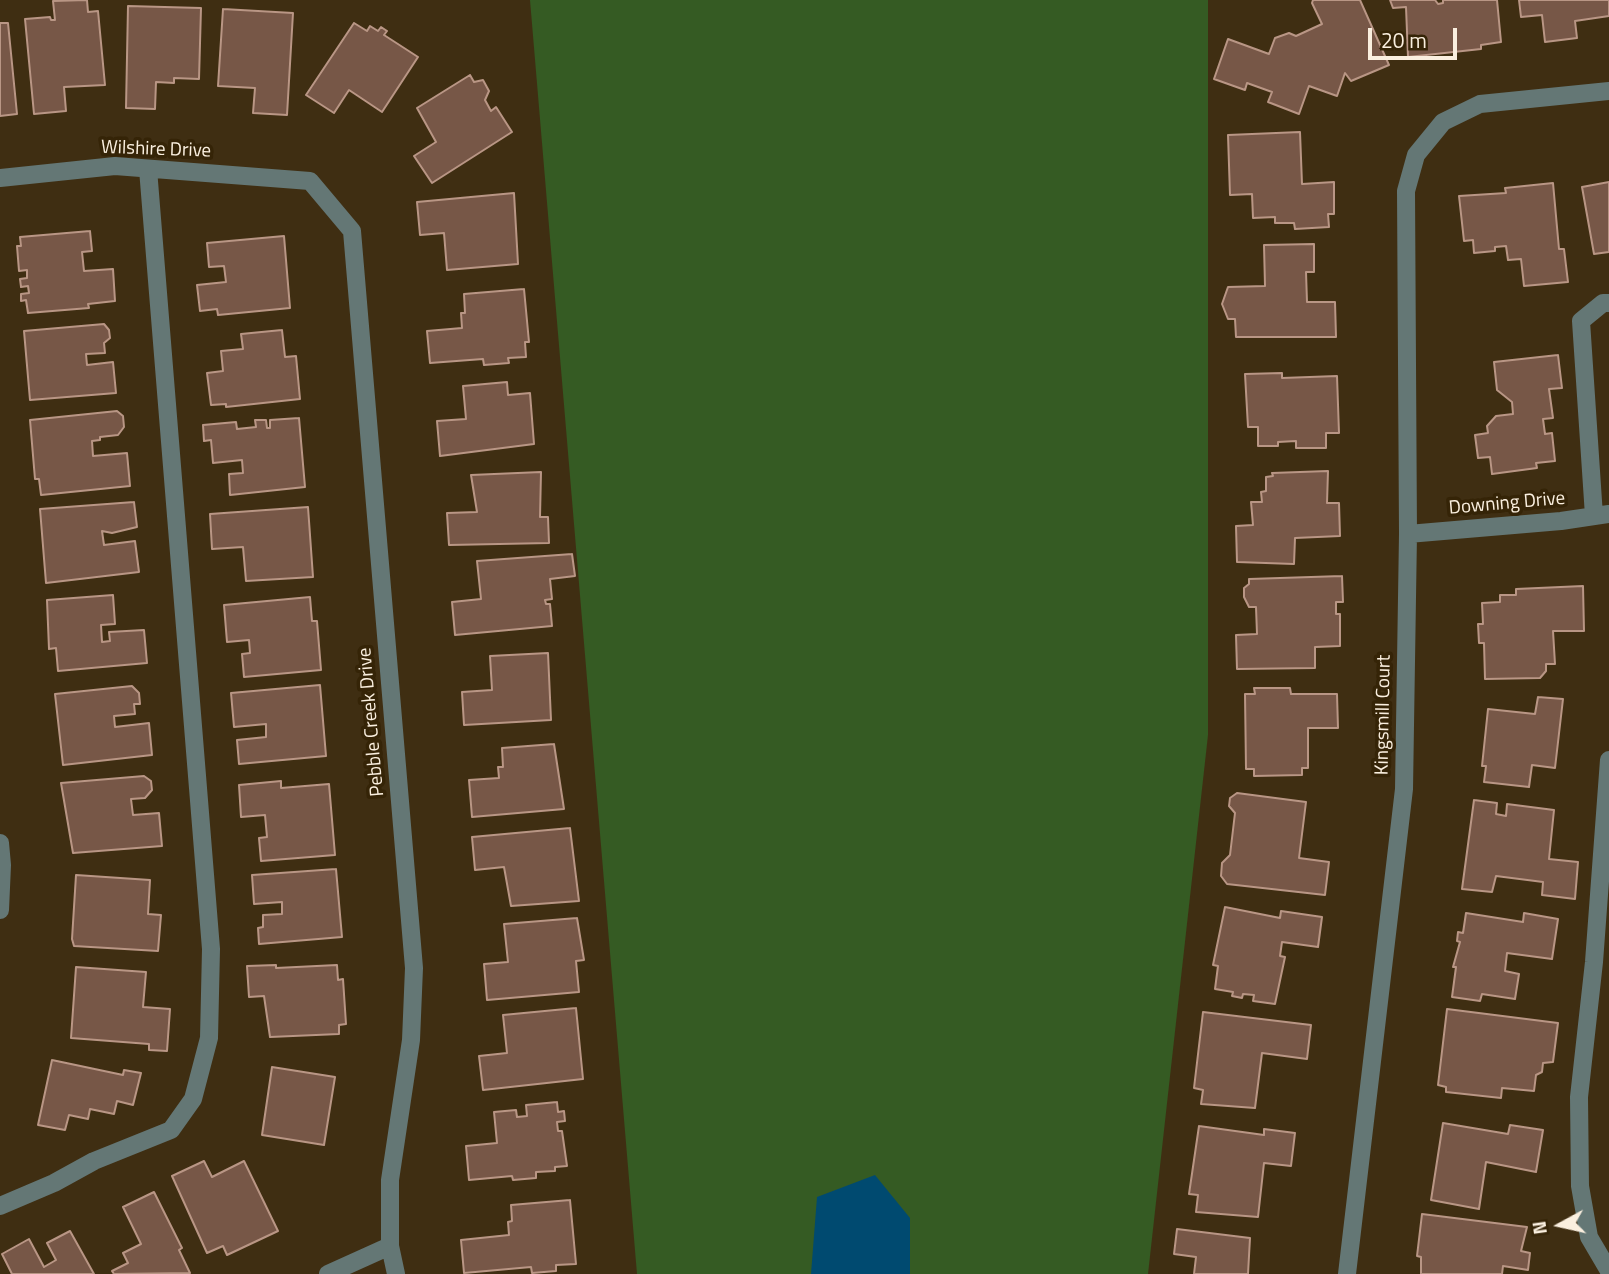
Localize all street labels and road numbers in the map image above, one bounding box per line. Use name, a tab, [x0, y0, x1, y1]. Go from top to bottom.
street label: Wilshire Drive	[100, 137, 212, 163]
street label: Downing Drive	[1448, 488, 1566, 520]
street label: Pebble Creek Drive	[354, 646, 390, 798]
street label: Kingsmill Court	[1372, 655, 1396, 775]

